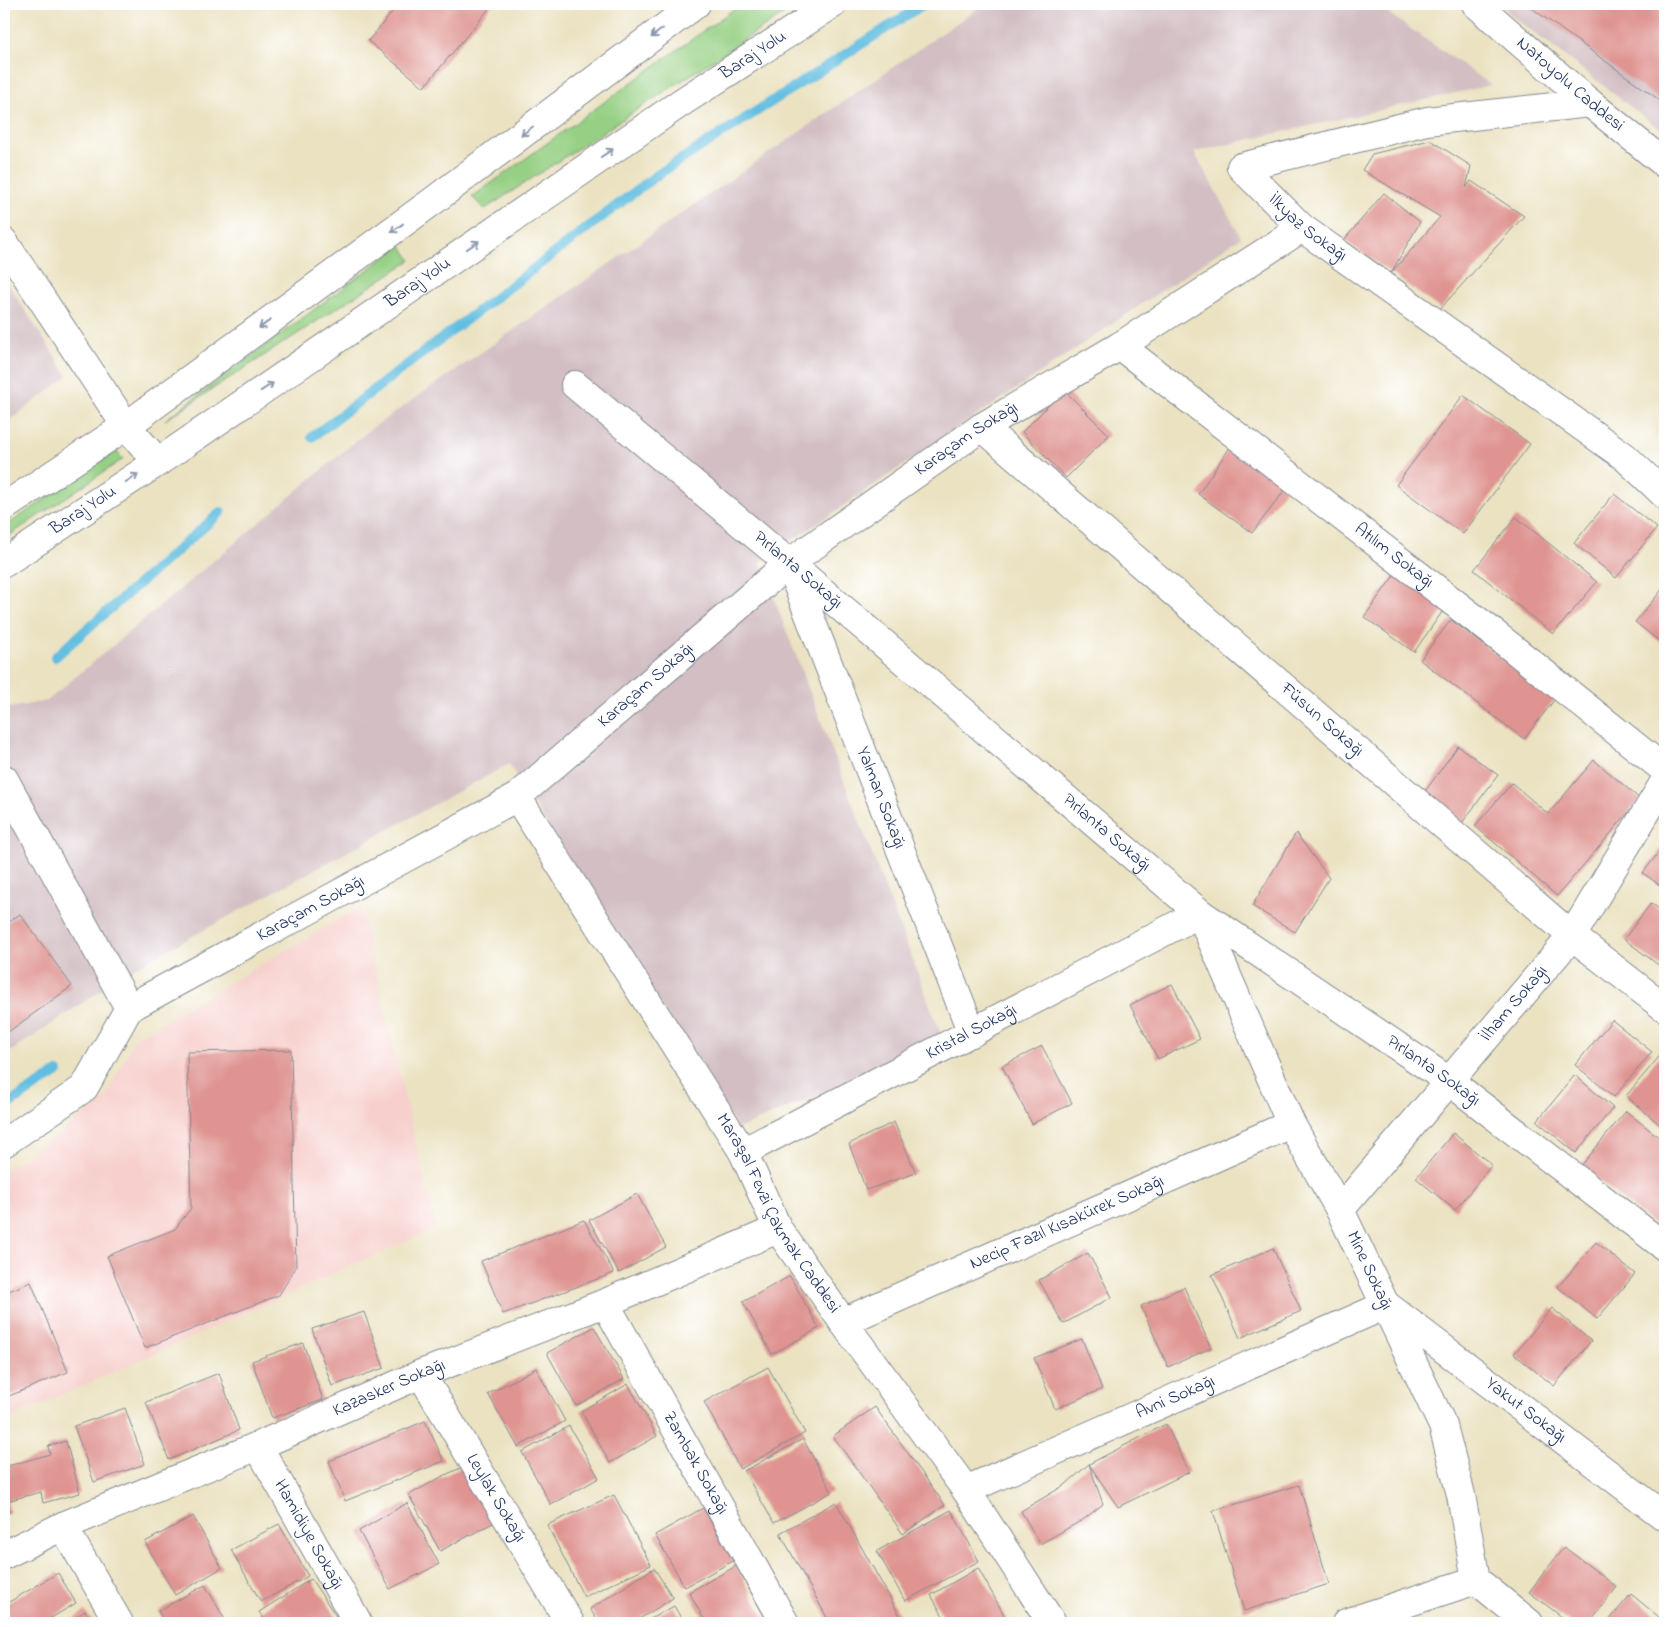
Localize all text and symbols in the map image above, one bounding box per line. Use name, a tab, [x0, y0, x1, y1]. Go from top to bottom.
street label: Baraj Yolu	[714, 24, 792, 88]
one-way arrow	[650, 28, 664, 38]
street label: Natoyolu Caddesi	[1510, 31, 1630, 139]
one-way arrow	[520, 126, 534, 136]
one-way arrow	[599, 148, 613, 158]
street label: İlkyaz Sokağı	[1262, 188, 1352, 269]
one-way arrow	[390, 223, 404, 233]
one-way arrow	[466, 240, 480, 250]
street label: Baraj Yolu	[379, 251, 457, 316]
one-way arrow	[258, 319, 272, 329]
one-way arrow	[259, 382, 273, 392]
street label: Karaçam Sokağı	[910, 395, 1023, 483]
one-way arrow	[125, 473, 139, 483]
street label: Baraj Yolu	[44, 479, 122, 543]
street label: Atılım Sokağı	[1348, 517, 1439, 595]
street label: Pırlanta Sokağı	[748, 525, 848, 616]
street label: Karaçam Sokağı	[593, 637, 700, 735]
street label: Füsun Sokağı	[1274, 676, 1369, 764]
street label: Yalman Sokağı	[849, 743, 912, 853]
street label: Pırlanta Sokağı	[1056, 788, 1156, 879]
street label: Karaçam Sokağı	[252, 869, 370, 949]
street label: İlham Sokağı	[1474, 960, 1555, 1048]
street label: Kristal Sokağı	[922, 998, 1022, 1067]
street label: Pırlanta Sokağı	[1381, 1029, 1486, 1113]
street label: Maraşal Fevzi Çakmak Caddesi	[709, 1109, 846, 1319]
street label: Necip Fazıl Kısakürek Sokağı	[966, 1169, 1168, 1277]
street label: Mine Sokağı	[1339, 1227, 1399, 1315]
street label: Kazasker Sokağı	[329, 1353, 449, 1424]
street label: Avni Sokağı	[1132, 1369, 1219, 1427]
street label: Yakut Sokağı	[1479, 1371, 1572, 1450]
street label: Zambak Sokağı	[656, 1407, 735, 1520]
street label: Leylak Sokağı	[459, 1449, 532, 1548]
street label: Hamidiye Sokağı	[267, 1475, 350, 1595]

